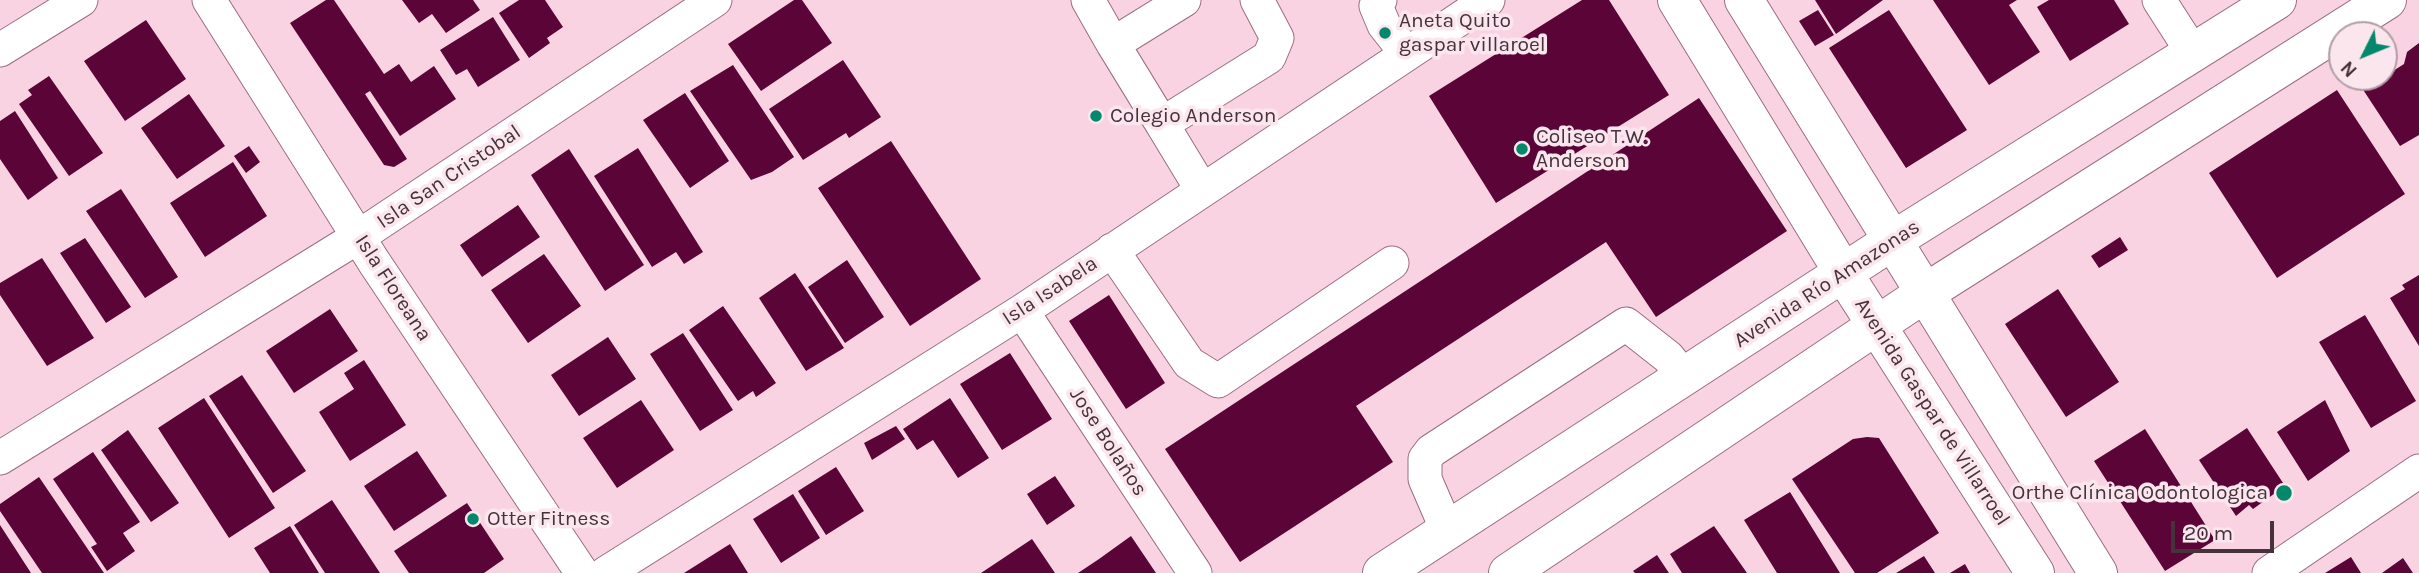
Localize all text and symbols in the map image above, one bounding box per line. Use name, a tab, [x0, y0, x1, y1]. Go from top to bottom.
place label: Aneta Quito gaspar villaroel	[1399, 8, 1546, 58]
north arrow	[2328, 21, 2398, 91]
marker: Aneta Quito gaspar villaroel	[1377, 25, 1393, 41]
text: N	[2336, 56, 2362, 81]
place label: Colegio Anderson	[1110, 103, 1276, 129]
marker: Colegio Anderson	[1088, 108, 1104, 124]
street label: Isla San Cristobal	[372, 120, 526, 234]
place label: Coliseo T.W. Anderson	[1536, 124, 1648, 174]
marker: Coliseo T.W. Anderson	[1514, 141, 1530, 157]
street label: Avenida Río Amazonas	[1729, 214, 1925, 354]
street label: Isla Floreana	[349, 230, 437, 346]
street label: Isla Isabela	[998, 251, 1102, 331]
street label: Avenida Gaspar de Villarroel	[1849, 293, 2015, 531]
street label: Jose Bolaños	[1064, 383, 1152, 501]
place label: Orthe Clínica Odontologica	[2012, 480, 2268, 506]
marker: Orthe Clínica Odontologica	[2274, 483, 2294, 503]
place label: Otter Fitness	[487, 506, 610, 532]
scale bar	[2174, 506, 2277, 550]
marker: Otter Fitness	[465, 511, 481, 527]
text: 20 m	[2184, 521, 2233, 545]

